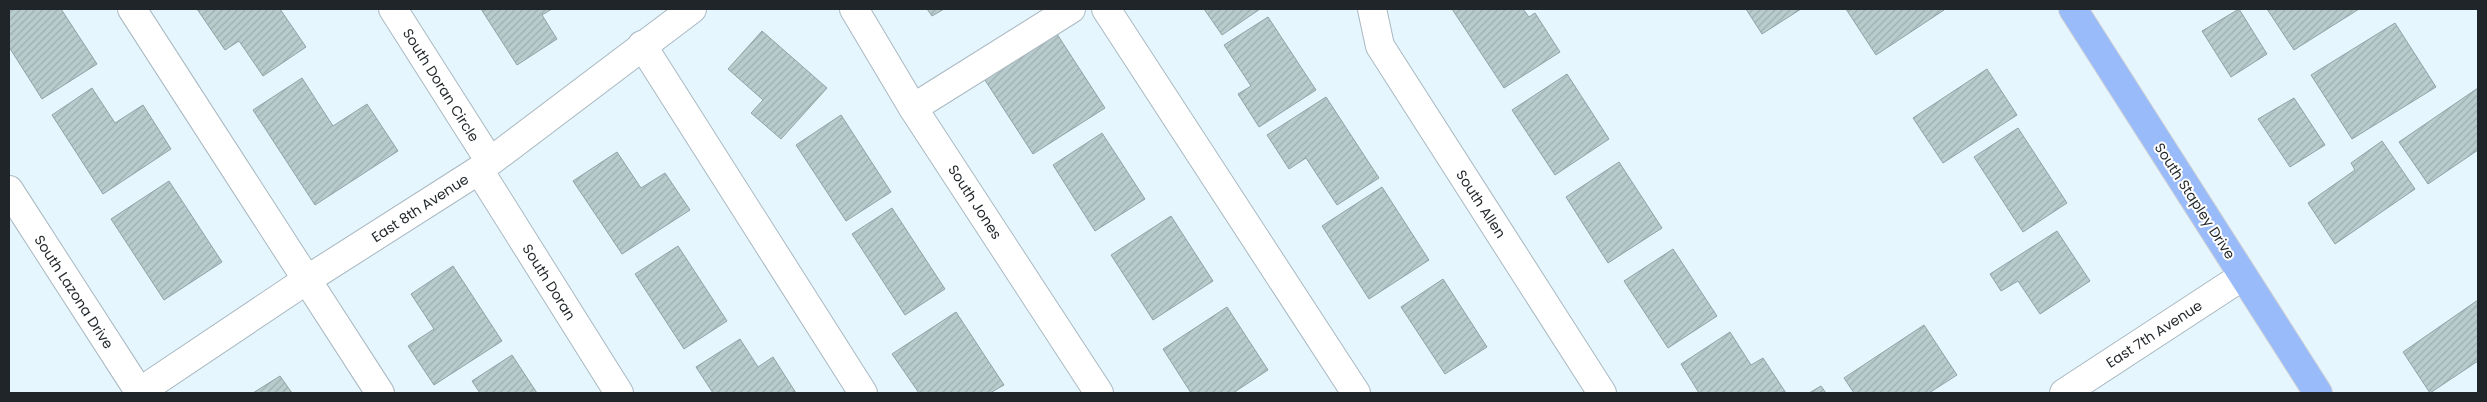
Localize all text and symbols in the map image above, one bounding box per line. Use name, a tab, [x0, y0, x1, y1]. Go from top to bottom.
street label: South Doran Circle	[398, 24, 484, 146]
street label: South Stapley Drive	[2150, 139, 2240, 263]
street label: South Jones	[943, 161, 1007, 243]
street label: South Allen	[1451, 166, 1511, 242]
street label: East 8th Avenue	[368, 169, 473, 247]
street label: South Lazona Drive	[30, 231, 119, 353]
street label: South Doran	[518, 240, 580, 324]
street label: East 7th Avenue	[2102, 295, 2206, 373]

